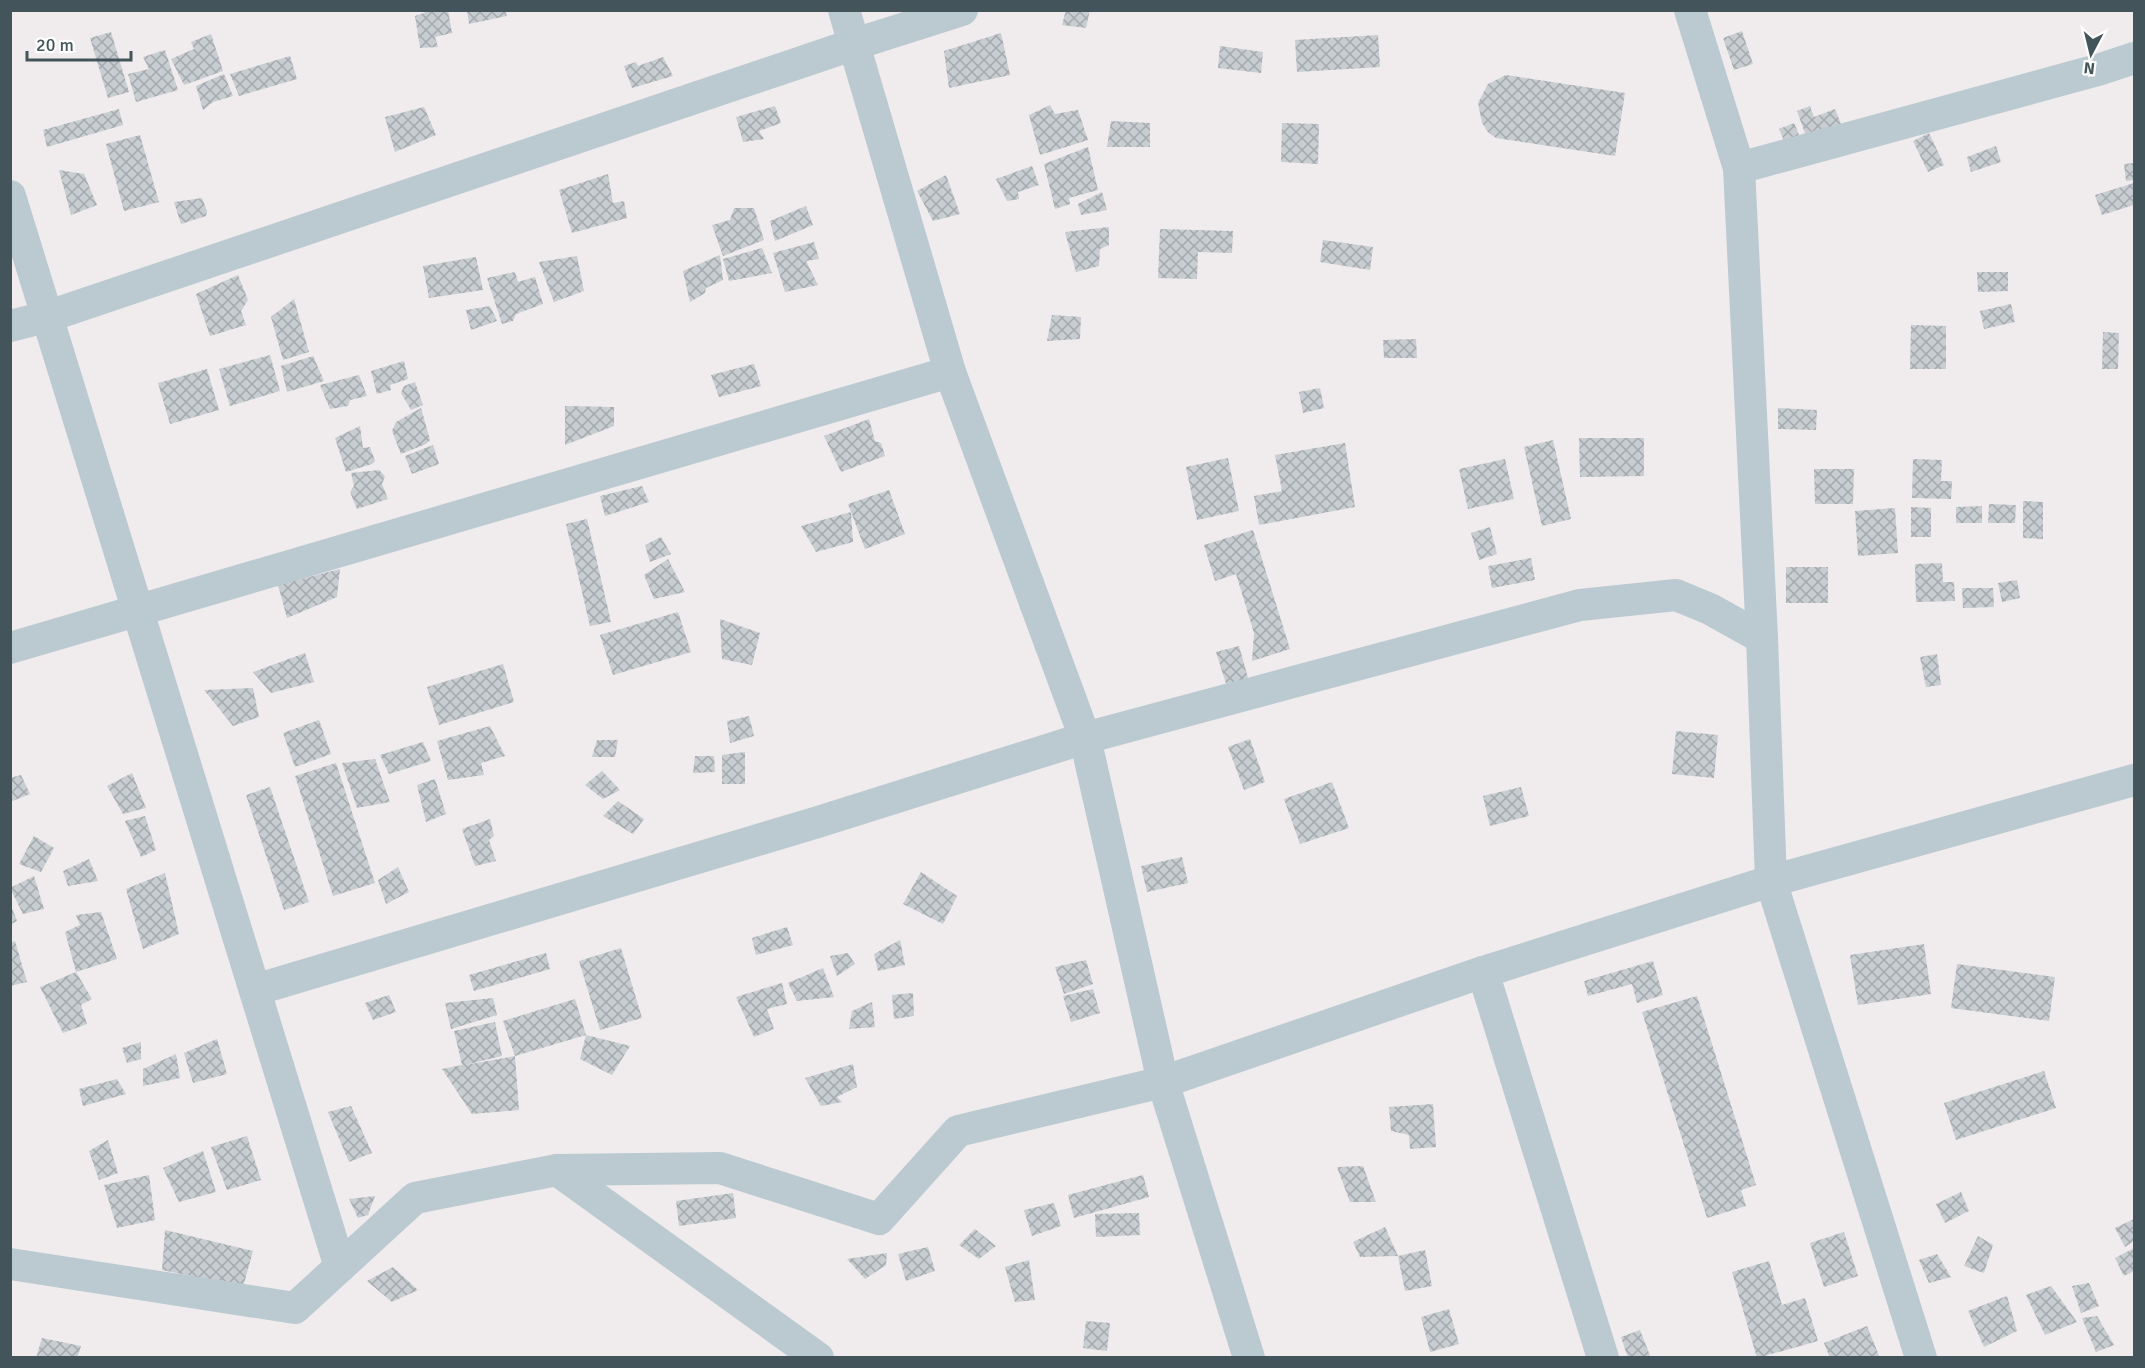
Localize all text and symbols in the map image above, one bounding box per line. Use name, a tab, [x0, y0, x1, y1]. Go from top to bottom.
scale bar	[27, 24, 130, 62]
north arrow	[2061, 24, 2121, 84]
text: 20 m	[36, 34, 74, 56]
text: N	[2083, 57, 2096, 78]

